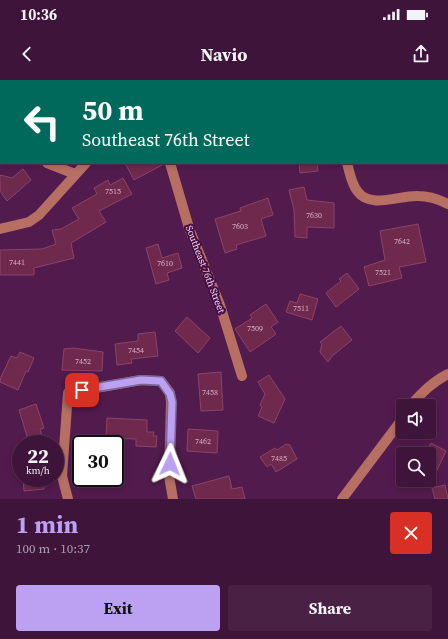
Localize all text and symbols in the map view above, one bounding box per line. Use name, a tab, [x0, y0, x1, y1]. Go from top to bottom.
text: 10:36	[20, 4, 57, 25]
text: Navio	[201, 42, 247, 67]
icon: back	[16, 43, 38, 65]
icon: share	[410, 43, 432, 65]
text: 50 m	[82, 91, 144, 129]
icon: left	[16, 96, 68, 148]
text: Southeast 76th Street	[82, 127, 250, 152]
house number: 7515	[105, 186, 121, 197]
house number: 7630	[306, 210, 322, 221]
house number: 7603	[232, 221, 248, 232]
street label: Southeast 76th Street	[183, 223, 229, 316]
house number: 7642	[394, 236, 410, 247]
house number: 7441	[9, 257, 25, 268]
house number: 7610	[157, 258, 173, 269]
house number: 7521	[375, 267, 391, 278]
house number: 7511	[293, 303, 309, 314]
house number: 7509	[247, 323, 263, 334]
house number: 7454	[128, 345, 144, 356]
house number: 7452	[75, 356, 91, 367]
pin	[65, 373, 99, 407]
icon: arrive	[71, 379, 93, 401]
house number: 7458	[202, 387, 218, 398]
map controls	[396, 399, 436, 487]
button: sound	[396, 399, 436, 439]
speed limit sign: 30	[72, 435, 124, 487]
house number: 7462	[195, 436, 211, 447]
text: 22	[27, 442, 49, 470]
position arrow	[149, 443, 191, 485]
button: search	[396, 447, 436, 487]
house number: 7485	[271, 453, 287, 464]
text: km/h	[26, 464, 50, 477]
text: 1 min	[16, 508, 78, 541]
button: close	[390, 512, 432, 554]
text: 100 m · 10:37	[16, 540, 90, 557]
button: Exit	[16, 585, 220, 631]
button: Share	[228, 585, 432, 631]

